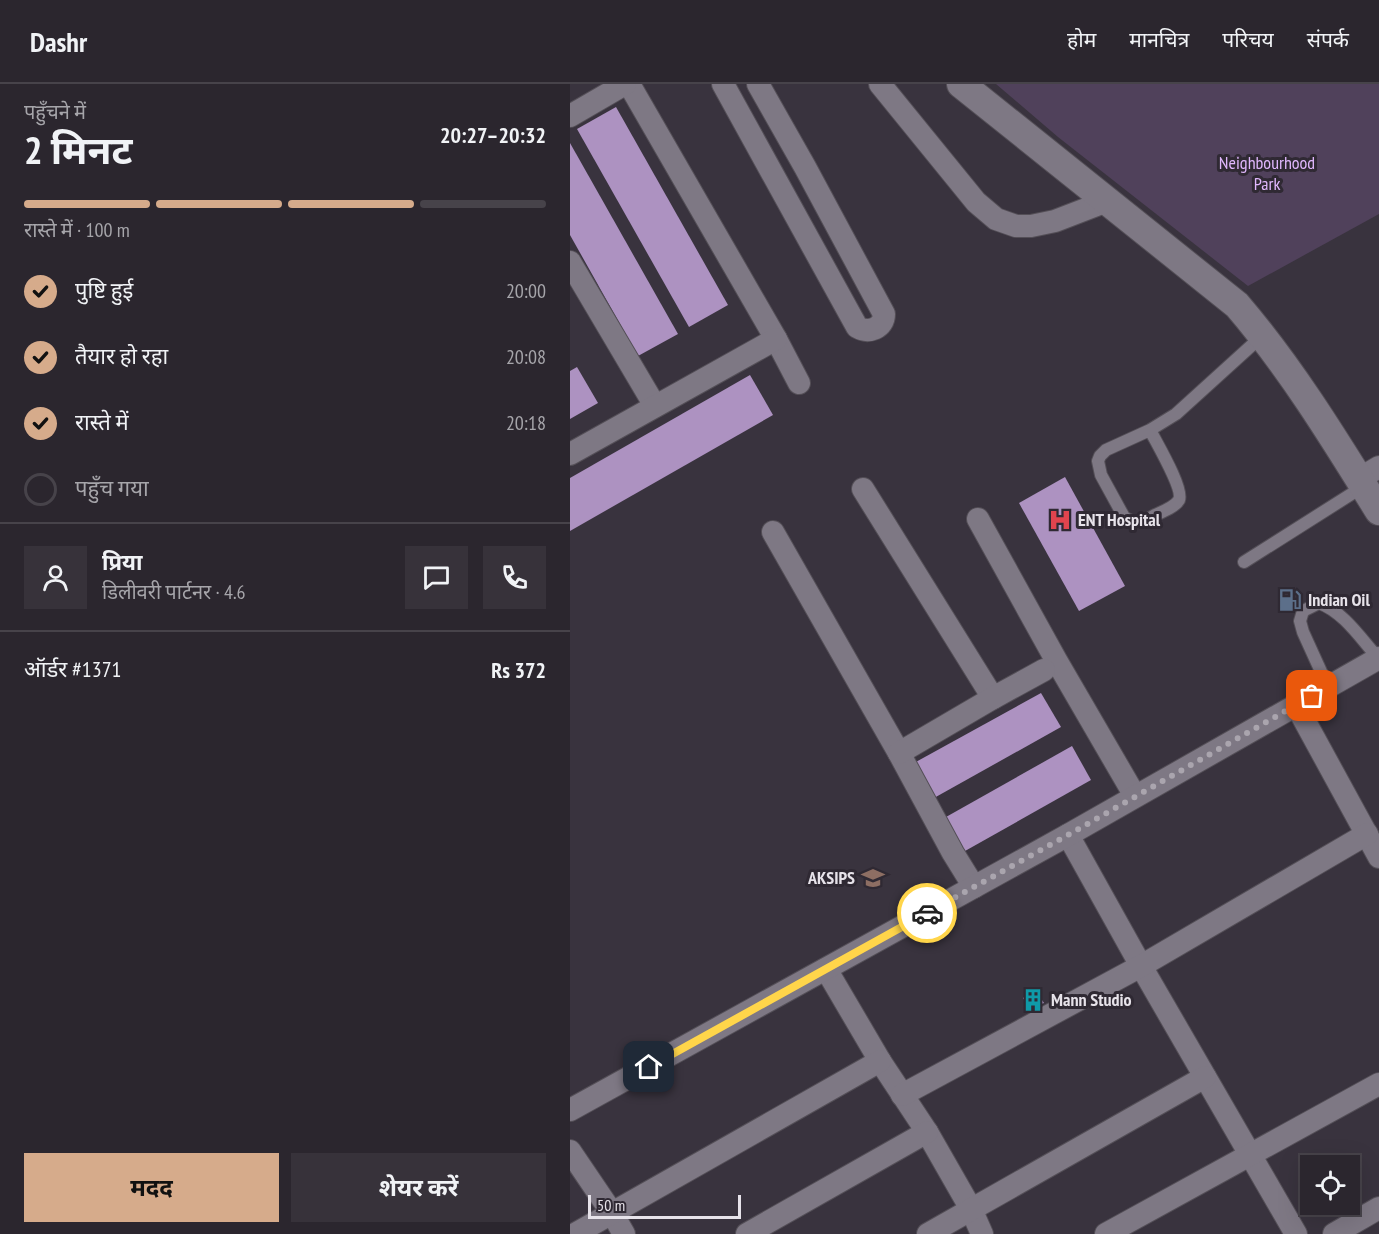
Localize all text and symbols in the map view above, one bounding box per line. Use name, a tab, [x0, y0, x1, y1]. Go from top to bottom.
text: Dashr	[30, 23, 87, 60]
text: होम	[1067, 26, 1096, 53]
text: मानचित्र	[1129, 26, 1189, 53]
text: परिचय	[1222, 26, 1274, 53]
text: संपर्क	[1307, 26, 1349, 53]
text: पहुँचने में	[24, 99, 86, 125]
text: 20:27–20:32	[440, 121, 546, 149]
text: 2 मिनट	[24, 124, 133, 175]
park label: Neighbourhood Park	[1219, 151, 1315, 195]
text: रास्ते में · 100 m	[24, 217, 130, 243]
icon: check	[24, 275, 57, 308]
text: पुष्टि हुई	[75, 276, 133, 304]
text: 20:00	[506, 278, 546, 304]
icon: check	[24, 341, 57, 374]
text: तैयार हो रहा	[75, 342, 168, 370]
text: 20:08	[506, 344, 546, 370]
icon: check	[24, 407, 57, 440]
text: रास्ते में	[75, 408, 129, 436]
text: 20:18	[506, 410, 546, 436]
text: पहुँच गया	[75, 474, 149, 502]
hospital icon: ENT Hospital	[1047, 507, 1073, 533]
place label: ENT Hospital	[1078, 508, 1161, 531]
button: person	[24, 546, 87, 609]
button: chat	[405, 546, 468, 609]
button: phone	[483, 546, 546, 609]
text: प्रिया	[102, 548, 142, 576]
text: डिलीवरी पार्टनर · 4.6	[102, 579, 246, 605]
fuel station icon: Indian Oil	[1277, 587, 1303, 613]
place label: Indian Oil	[1308, 588, 1370, 611]
text: ऑर्डर #1371	[24, 655, 121, 683]
text: Rs 372	[491, 656, 546, 684]
pin	[1286, 670, 1337, 721]
icon: bag	[1295, 679, 1328, 712]
school or university icon: AKSIPS	[860, 865, 886, 891]
place label: AKSIPS	[807, 866, 855, 889]
courier	[897, 883, 957, 943]
icon: car	[911, 897, 944, 930]
building icon: Mann Studio	[1020, 987, 1046, 1013]
place label: Mann Studio	[1051, 988, 1131, 1011]
pin	[623, 1041, 674, 1092]
icon: home	[632, 1050, 665, 1083]
button: मदद	[24, 1153, 279, 1222]
button: शेयर करें	[291, 1153, 546, 1222]
map controls	[1300, 1155, 1360, 1215]
button: locate	[1300, 1155, 1360, 1215]
scale bar	[588, 1192, 741, 1220]
text: 50 m	[597, 1195, 625, 1215]

